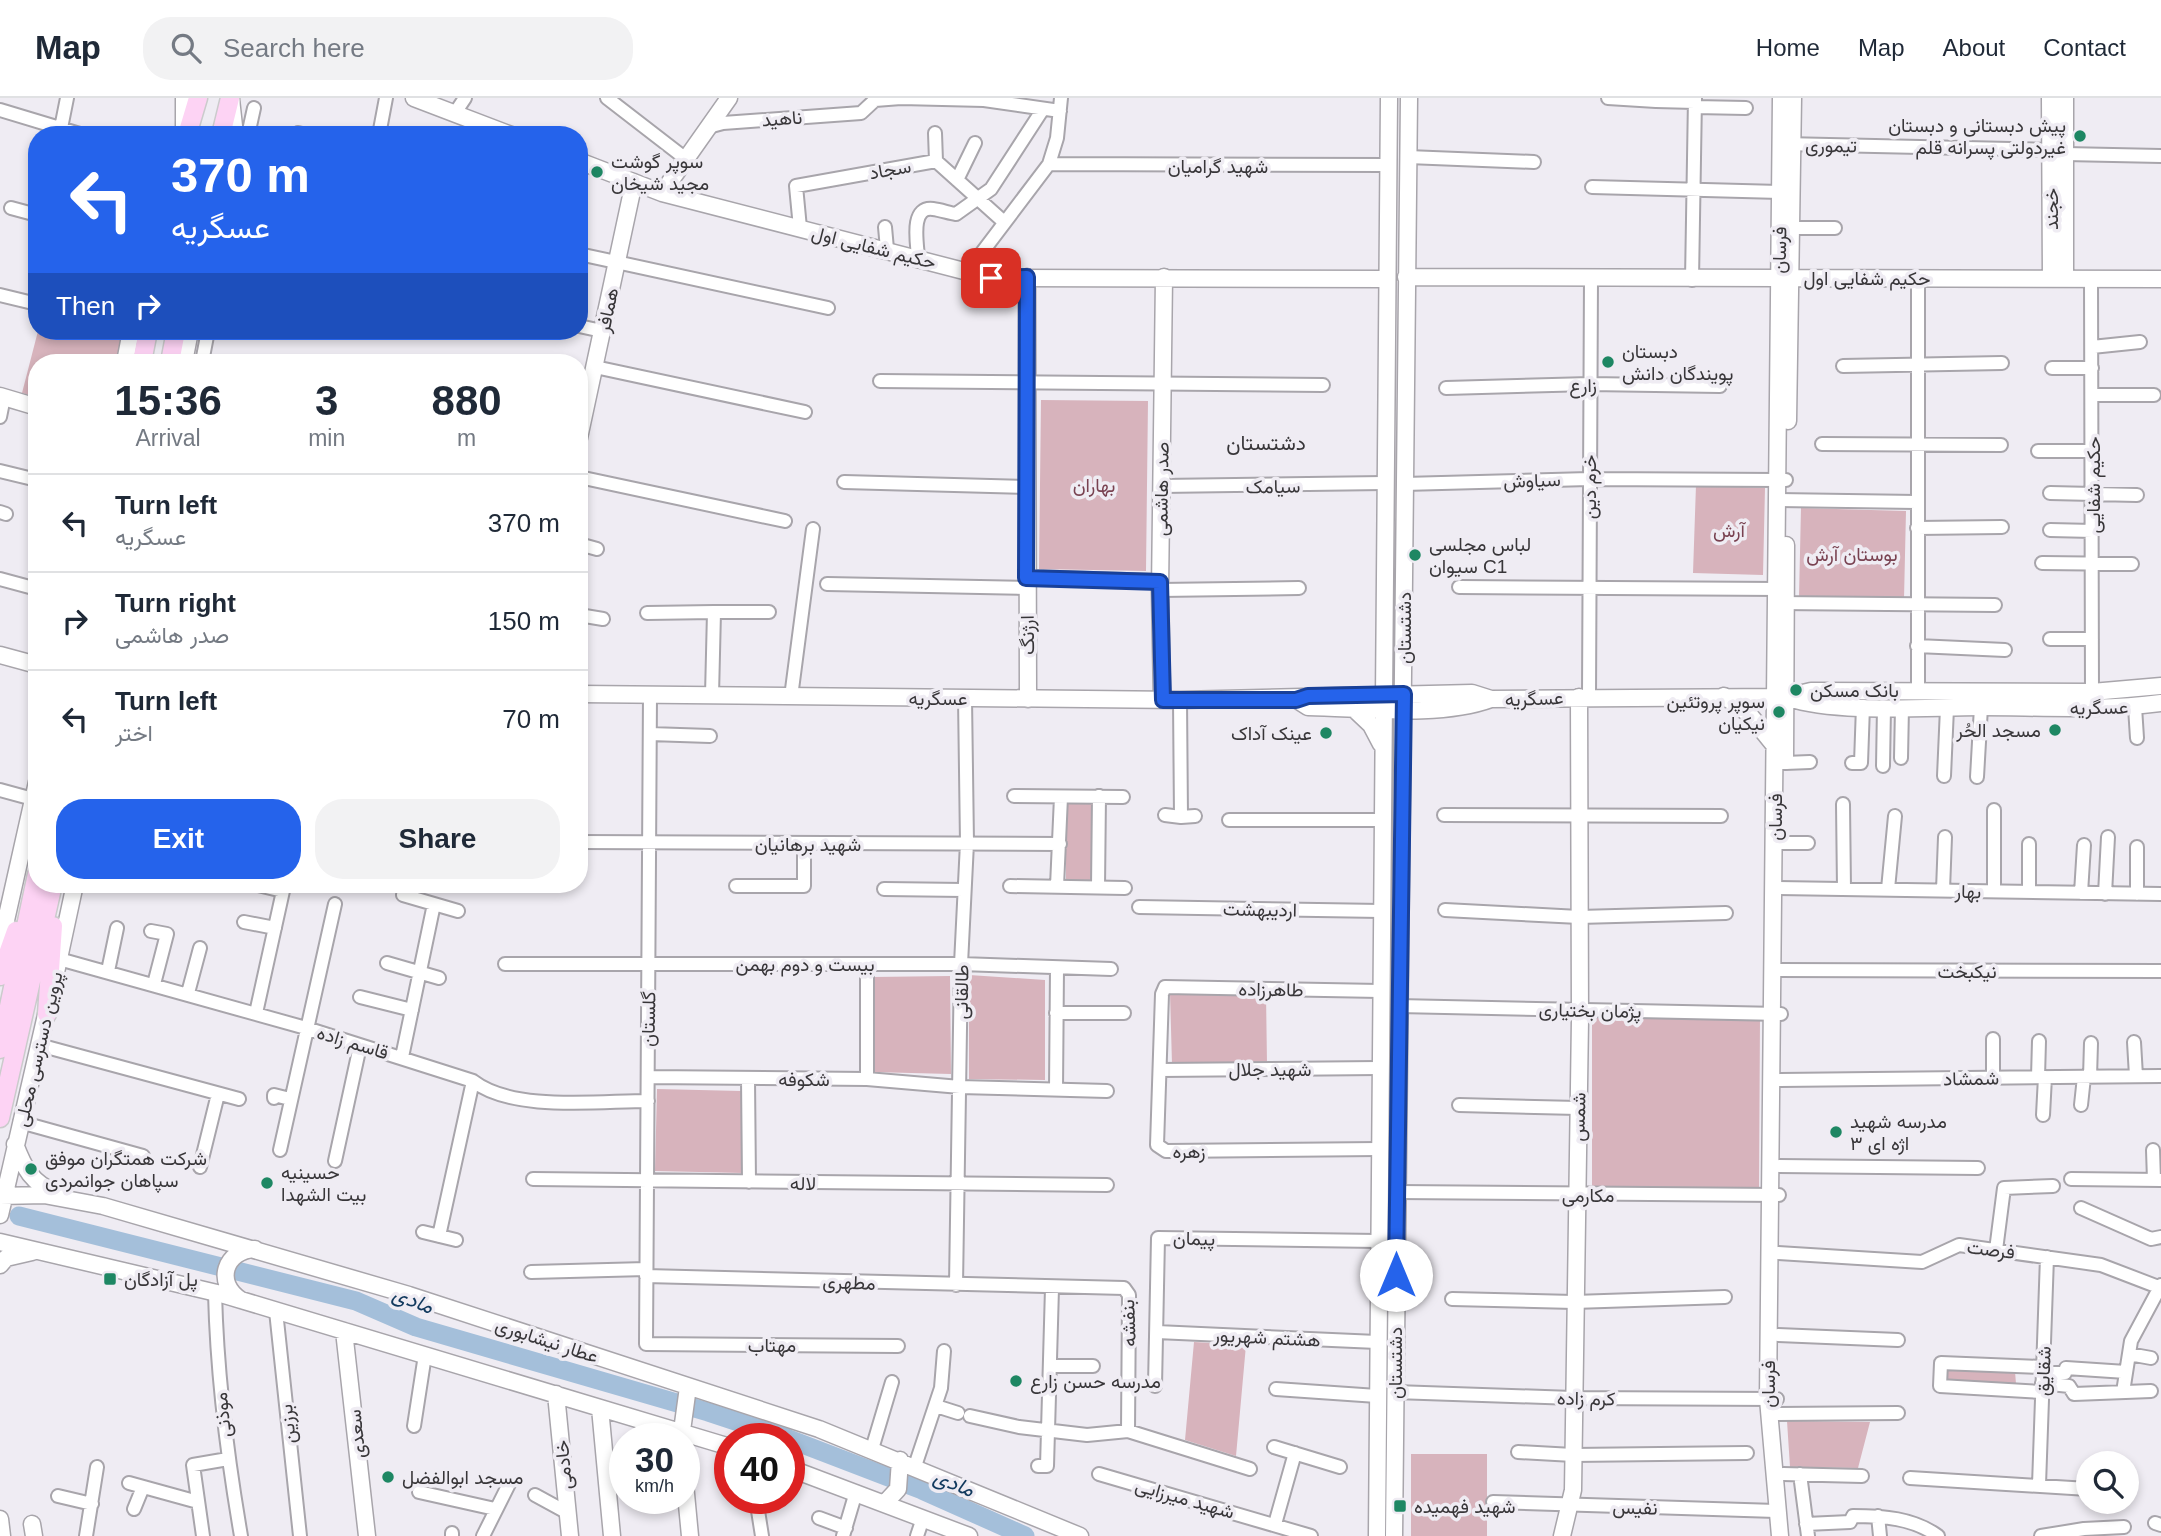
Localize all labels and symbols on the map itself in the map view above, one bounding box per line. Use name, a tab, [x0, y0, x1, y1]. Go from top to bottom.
street label: ناهید	[761, 107, 803, 131]
place label: پیش دبستانی و دبستان غیردولتی پسرانه قلم	[1888, 115, 2066, 161]
marker: پیش دبستانی و دبستان غیردولتی پسرانه قلم	[2072, 128, 2088, 144]
street label: تیموری	[1805, 135, 1857, 157]
place label: سوپر گوشت مجید شیخان	[611, 151, 709, 195]
street label: سجاد	[868, 156, 913, 184]
street label: شهید گرامیان	[1168, 156, 1268, 178]
marker: سوپر گوشت مجید شیخان	[589, 164, 605, 180]
street label: خجند	[2041, 188, 2063, 230]
street label: حکیم شفایی اول	[809, 222, 938, 275]
street label: فرسان	[1769, 226, 1791, 274]
pin	[961, 248, 1021, 308]
street label: حکیم شفایی اول	[1803, 268, 1931, 291]
street label: همافر	[592, 286, 623, 336]
place label: دبستان پویندگان دانش	[1622, 341, 1734, 387]
marker: دبستان پویندگان دانش	[1600, 354, 1616, 370]
street label: زارع	[1569, 375, 1597, 398]
district label: دشتستان	[1226, 431, 1306, 455]
street label: حکیم شفایی	[2083, 437, 2106, 533]
street label: صدر هاشمی	[1150, 442, 1174, 536]
street label: خرم دین	[1579, 455, 1602, 519]
street label: سیاوش	[1503, 469, 1561, 493]
park label: بهاران	[1073, 475, 1115, 497]
street label: سیامک	[1245, 476, 1301, 498]
park label: آرش	[1713, 520, 1747, 542]
place label: لباس مجلسی سیوان C1	[1429, 534, 1531, 578]
park label: بوستان آرش	[1806, 544, 1898, 566]
marker: لباس مجلسی سیوان C1	[1407, 547, 1423, 563]
street label: دشتستان	[1394, 592, 1415, 664]
street label: ارژنگ	[1017, 615, 1039, 655]
place label: بانک مسکن	[1810, 680, 1899, 702]
marker: بانک مسکن	[1788, 682, 1804, 698]
street label: عسگریه	[1504, 687, 1564, 711]
street label: عسگریه	[909, 688, 967, 710]
place label: سوپر پروتئین نیکیان	[1666, 691, 1765, 735]
street label: عسگریه	[2069, 696, 2129, 720]
marker: سوپر پروتئین نیکیان	[1771, 704, 1787, 720]
place label: مسجد الحُر	[1955, 720, 2041, 742]
marker: مسجد الحُر	[2047, 722, 2063, 738]
place label: عینک آداک	[1231, 723, 1312, 745]
marker: عینک آداک	[1318, 725, 1334, 741]
street label: فرسان	[1765, 793, 1787, 841]
street label: شهید برهانیان	[755, 834, 861, 856]
street label: بهار	[1954, 881, 1981, 903]
street label: اردیبهشت	[1223, 898, 1297, 922]
street label: بیست و دوم بهمن	[736, 954, 874, 977]
street label: نیکبخت	[1937, 961, 1997, 983]
street label: طالقانی	[951, 964, 973, 1020]
street label: پروین دسترسی محلی	[10, 970, 69, 1129]
street label: طاهرزاده	[1238, 978, 1304, 1002]
street label: گلستان	[638, 991, 659, 1047]
street label: پژمان بختیاری	[1538, 999, 1642, 1025]
street label: قاسم زاده	[314, 1022, 391, 1065]
street label: شهید جلال	[1228, 1059, 1312, 1081]
street label: شمشاد	[1943, 1068, 1999, 1089]
street label: شکوفه	[778, 1069, 830, 1091]
street label: شمس	[1568, 1092, 1590, 1142]
place label: مدرسه شهید اژه ای ۳	[1850, 1111, 1947, 1155]
marker: مدرسه شهید اژه ای ۳	[1828, 1124, 1844, 1140]
street label: زهره	[1173, 1141, 1205, 1163]
place label: شرکت همتگران موفق سپاهان جوانمردی	[45, 1148, 207, 1194]
marker: شرکت همتگران موفق سپاهان جوانمردی	[23, 1161, 39, 1177]
place label: حسینیه بیت الشهدا	[281, 1162, 366, 1206]
street label: لاله	[790, 1173, 816, 1194]
marker: حسینیه بیت الشهدا	[259, 1175, 275, 1191]
street label: مکارمی	[1562, 1185, 1614, 1207]
street label: پیمان	[1173, 1228, 1215, 1252]
street label: فرصت	[1966, 1236, 2016, 1264]
position arrow	[1359, 1238, 1433, 1312]
place label: پل آزادگان	[124, 1269, 198, 1293]
marker: پل آزادگان	[102, 1271, 118, 1287]
street label: مطهری	[822, 1271, 876, 1295]
water label: مادی	[389, 1281, 437, 1320]
street label: بنفشه	[1117, 1299, 1141, 1347]
street label: عطار نیشابوری	[493, 1314, 601, 1368]
street label: هشتم شهریور	[1212, 1324, 1321, 1353]
street label: دشتستان	[1385, 1327, 1406, 1399]
street label: مهتاب	[748, 1335, 796, 1357]
street label: شقایق	[2032, 1346, 2056, 1396]
street label: فرسان	[1758, 1360, 1780, 1408]
place label: مدرسه حسن زارع	[1030, 1371, 1161, 1394]
marker: مدرسه حسن زارع	[1008, 1373, 1024, 1389]
street label: کرم زاده	[1557, 1387, 1615, 1412]
street label: موذنی	[210, 1391, 236, 1439]
street label: برزین	[275, 1403, 301, 1445]
street label: سعدی	[343, 1408, 371, 1460]
speed limit sign: 40	[714, 1423, 805, 1514]
street label: خادمی	[551, 1439, 577, 1491]
water label: مادی	[930, 1464, 979, 1503]
place label: مسجد ابوالفضل	[402, 1467, 523, 1489]
marker: مسجد ابوالفضل	[380, 1469, 396, 1485]
street label: شهید میرزایی	[1133, 1474, 1237, 1524]
place label: شهید فهمیده	[1414, 1496, 1516, 1518]
street label: نفیس	[1612, 1496, 1658, 1520]
marker: شهید فهمیده	[1392, 1498, 1408, 1514]

